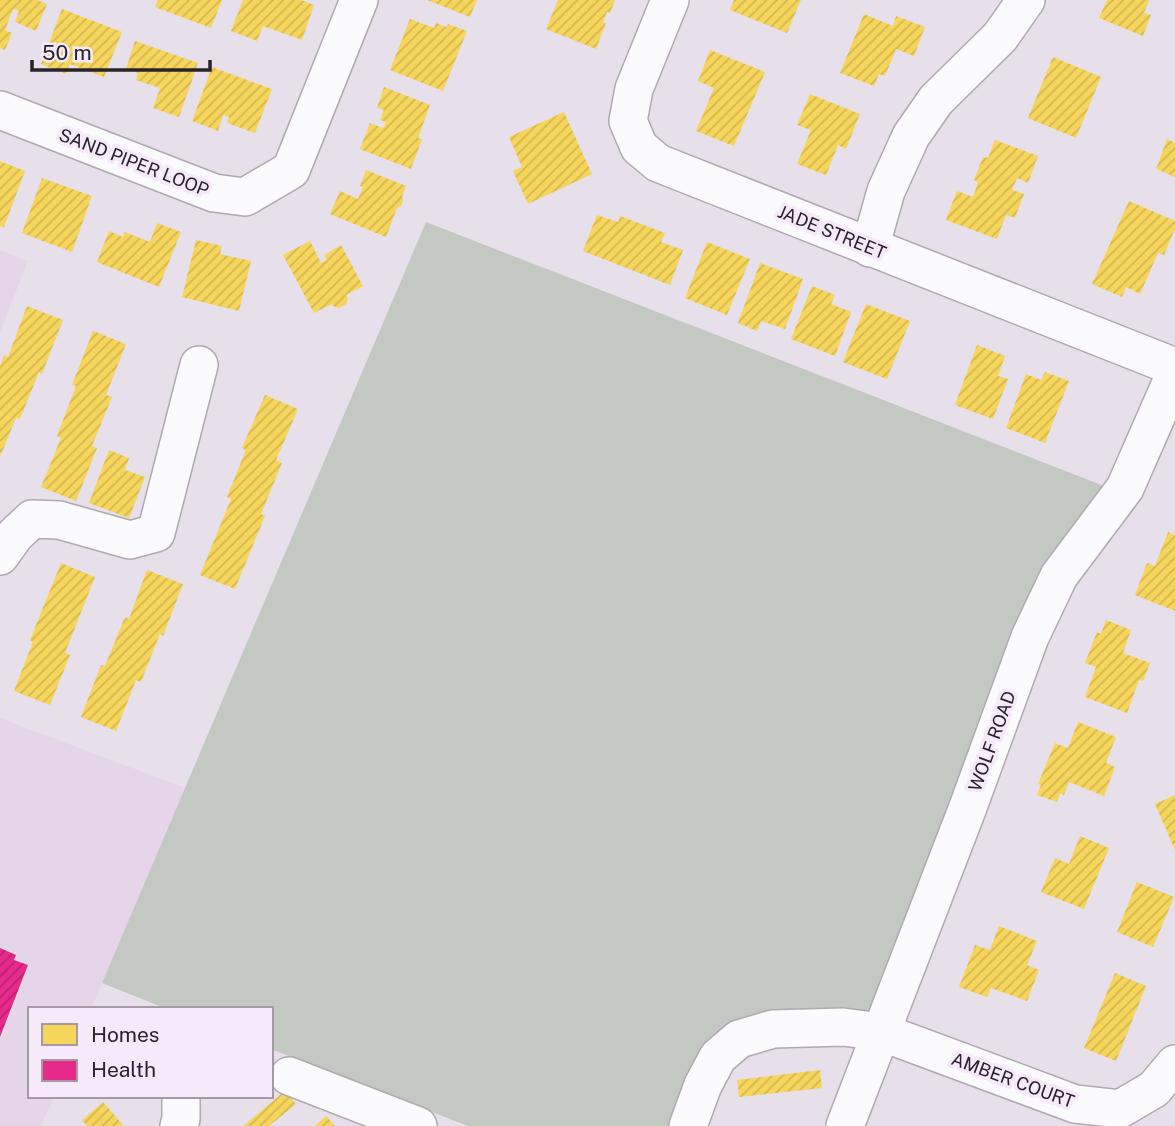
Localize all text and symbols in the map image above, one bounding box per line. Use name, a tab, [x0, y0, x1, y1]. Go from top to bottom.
scale bar	[32, 28, 210, 72]
text: 50 m	[42, 40, 92, 65]
street label: SAND PIPER LOOP	[56, 124, 212, 200]
street label: JADE STREET	[775, 201, 890, 263]
street label: WOLF ROAD	[964, 688, 1020, 794]
legend	[28, 1007, 273, 1098]
text: Homes	[91, 1022, 159, 1047]
street label: AMBER COURT	[949, 1048, 1078, 1112]
text: Health	[91, 1057, 156, 1082]

